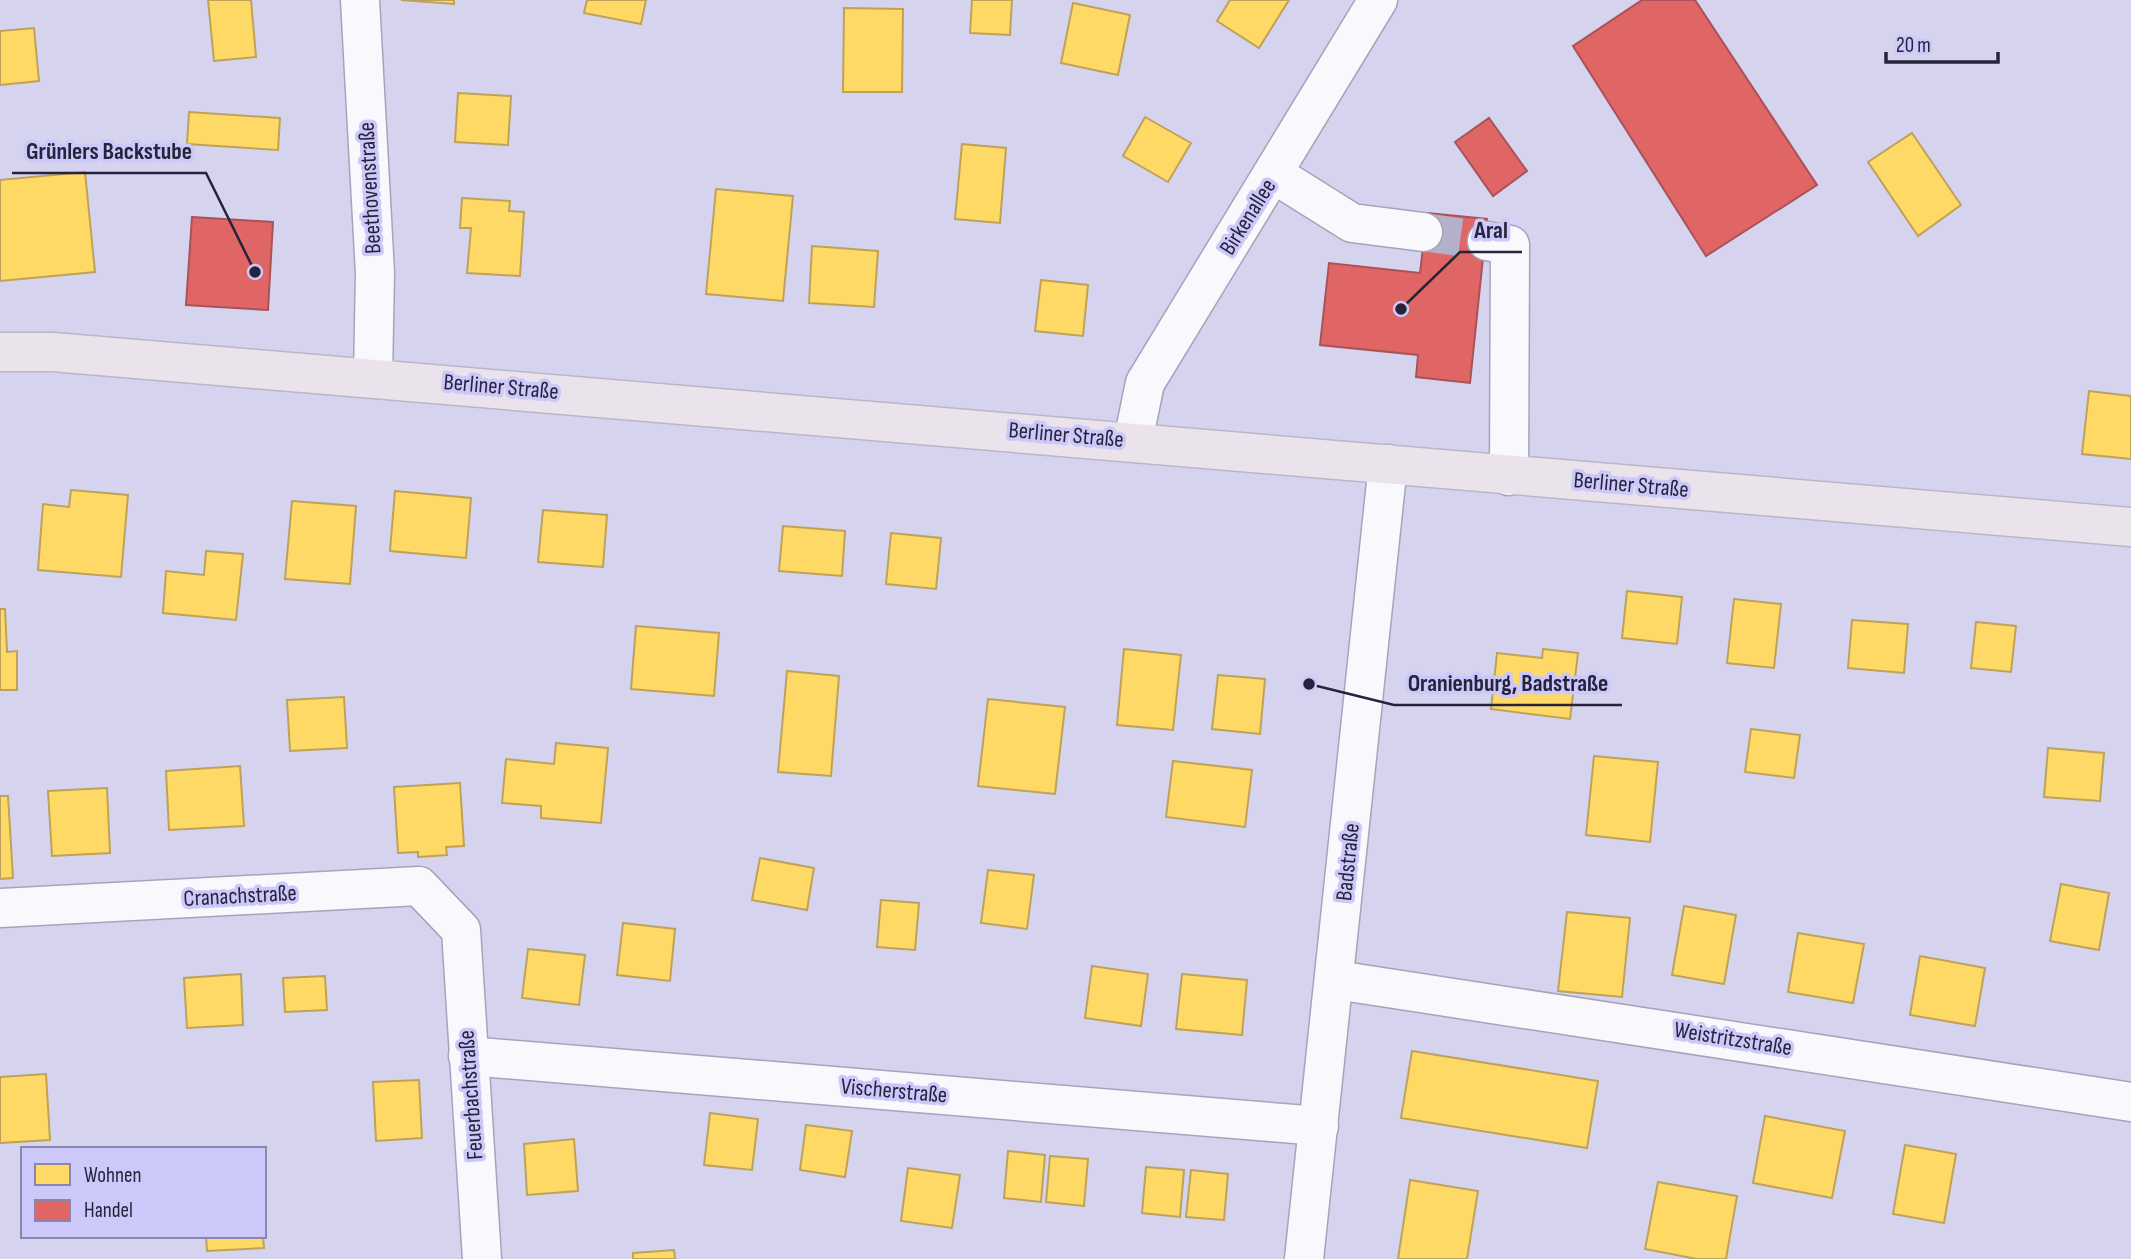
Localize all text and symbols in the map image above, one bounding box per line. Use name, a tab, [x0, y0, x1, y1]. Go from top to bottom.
scale bar	[1886, 21, 1998, 65]
text: 20 m	[1896, 33, 1931, 58]
street label: Beethovenstraße	[353, 121, 387, 255]
callout: Grünlers Backstube	[12, 128, 206, 173]
text: Grünlers Backstube	[26, 137, 192, 166]
street label: Birkenallee	[1214, 174, 1282, 260]
callout: Aral	[1460, 207, 1522, 252]
text: Aral	[1473, 216, 1508, 245]
street label: Berliner Straße	[442, 368, 560, 406]
street label: Berliner Straße	[1007, 416, 1125, 454]
street label: Berliner Straße	[1572, 466, 1690, 504]
callout: Oranienburg, Badstraße	[1394, 660, 1622, 705]
text: Oranienburg, Badstraße	[1408, 669, 1608, 698]
street label: Badstraße	[1330, 822, 1366, 902]
street label: Cranachstraße	[183, 879, 297, 913]
street label: Weistritzstraße	[1672, 1016, 1794, 1062]
street label: Feuerbachstraße	[453, 1029, 489, 1161]
street label: Vischerstraße	[840, 1072, 948, 1110]
legend	[21, 1147, 266, 1238]
text: Wohnen	[84, 1163, 141, 1188]
text: Handel	[84, 1198, 133, 1223]

